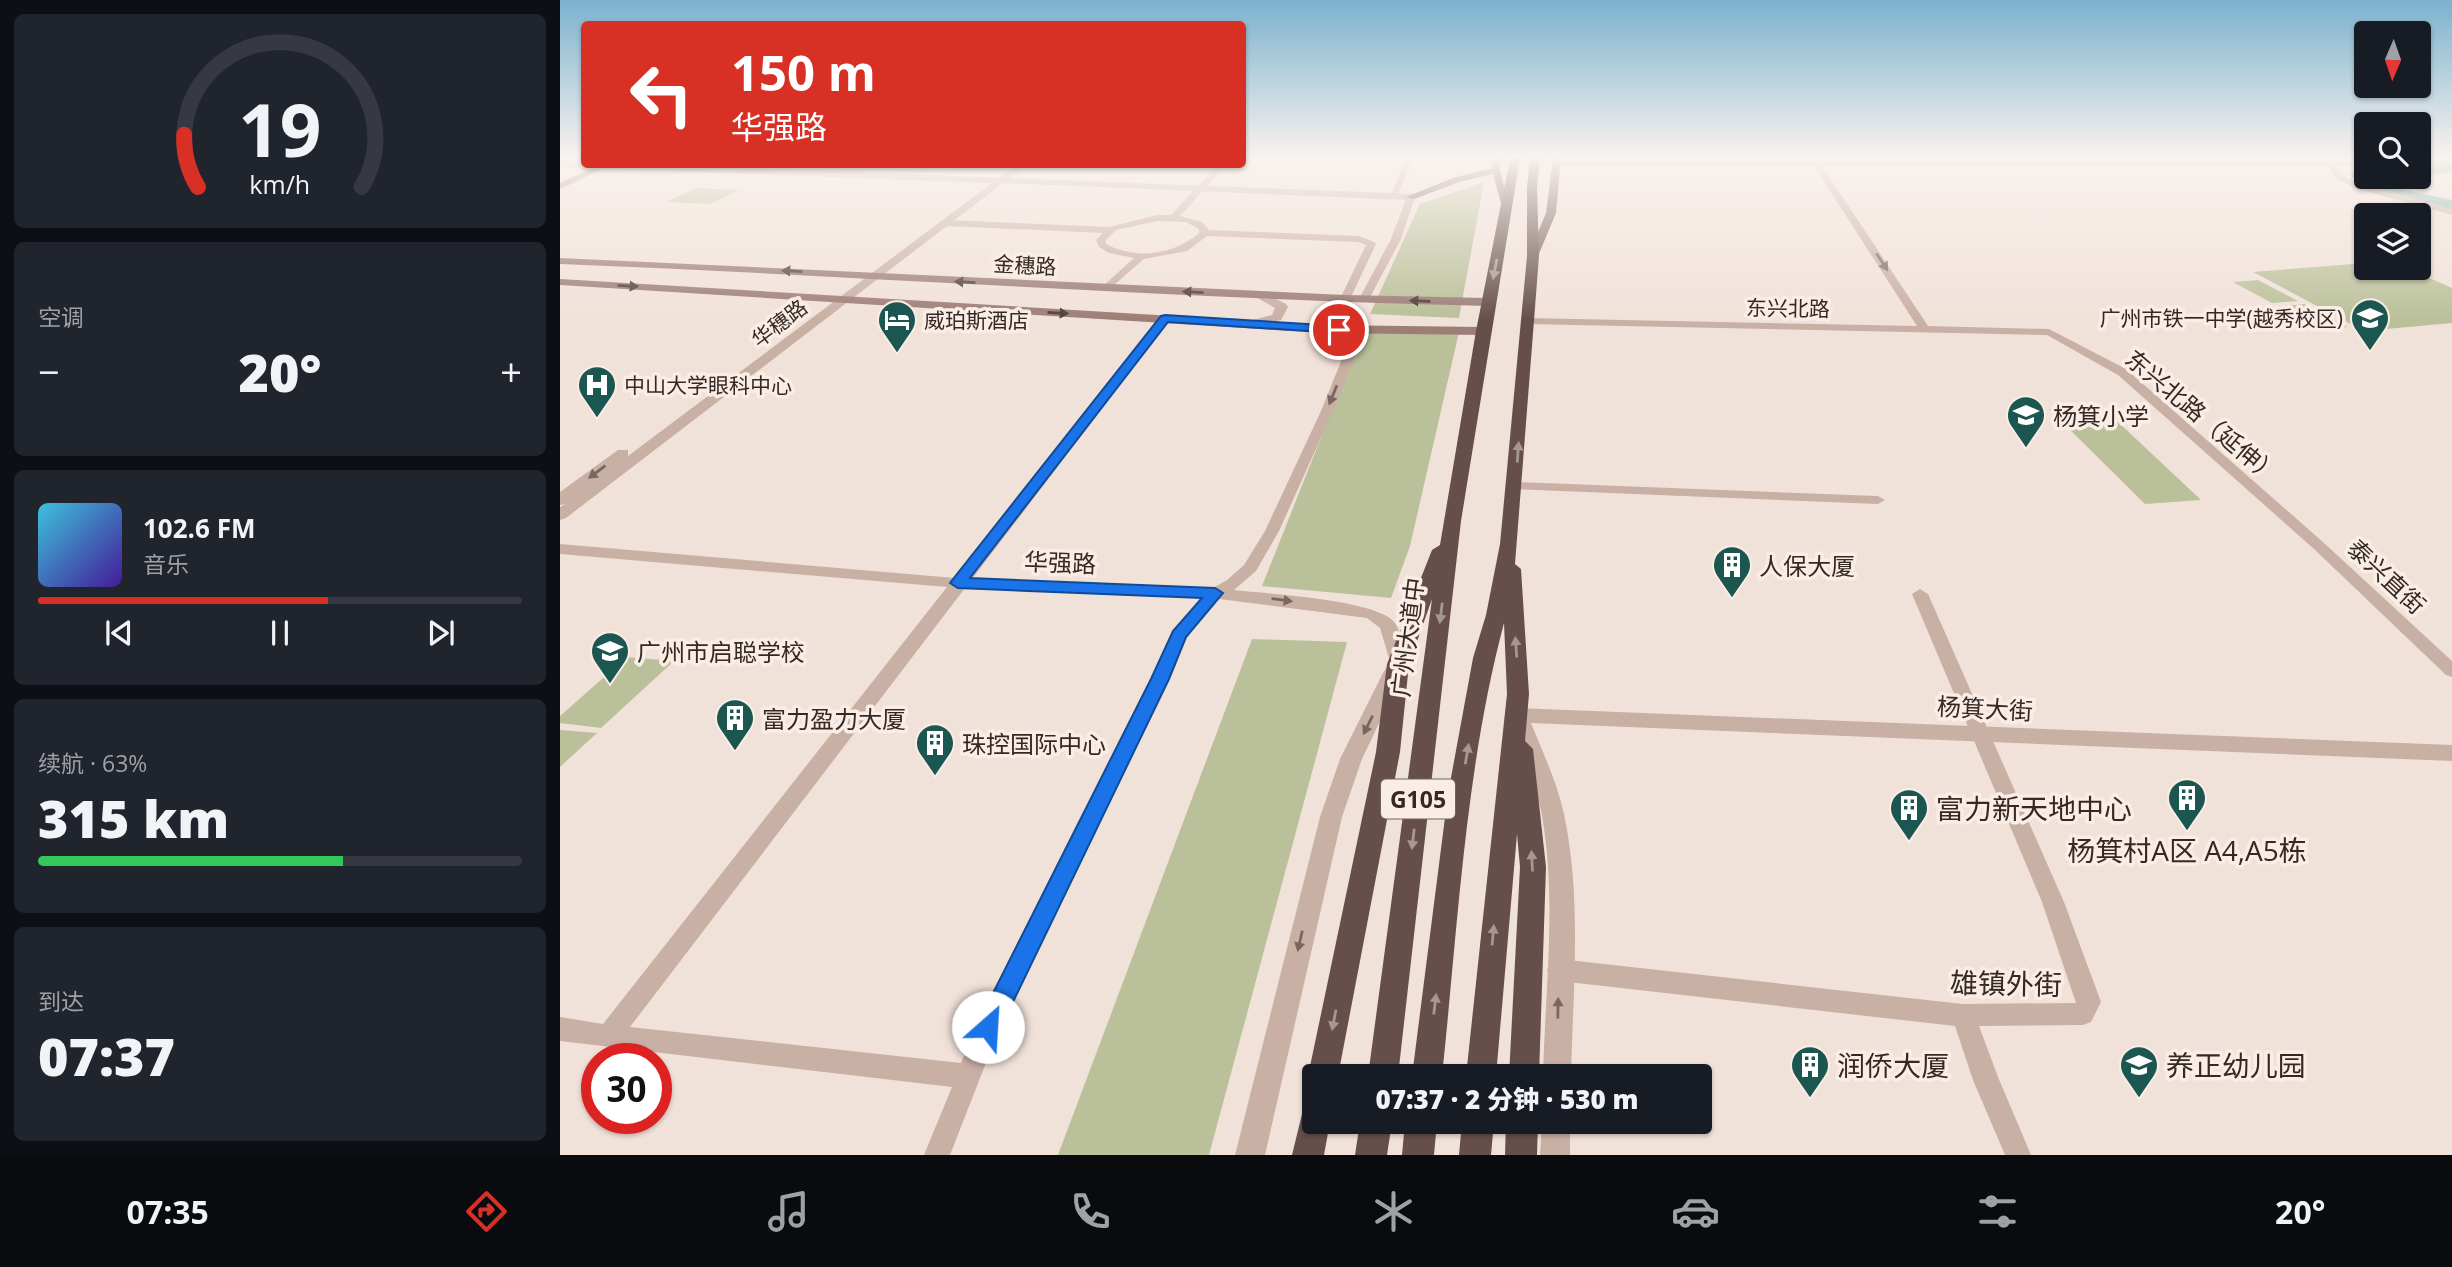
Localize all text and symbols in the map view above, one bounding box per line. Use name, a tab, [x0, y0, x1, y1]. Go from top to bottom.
north arrow	[2354, 21, 2431, 98]
map controls	[2354, 21, 2431, 280]
text: 150 m	[731, 39, 876, 105]
icon: left	[616, 49, 707, 140]
text: 19	[238, 79, 322, 178]
text: 华强路	[731, 105, 827, 148]
button: search	[2354, 112, 2431, 189]
text: km/h	[250, 167, 310, 201]
button: layers	[2354, 203, 2431, 280]
street label: 金穗路	[993, 249, 1057, 281]
one-way arrow	[1875, 252, 1888, 272]
one-way arrow	[1489, 258, 1500, 280]
one-way arrow	[780, 265, 802, 276]
one-way arrow	[954, 277, 976, 288]
one-way arrow	[617, 280, 639, 291]
one-way arrow	[1181, 287, 1203, 298]
street label: 华穗路	[745, 293, 813, 353]
street label: 东兴北路	[1746, 293, 1830, 323]
one-way arrow	[1409, 295, 1431, 306]
school or university icon: 广州市铁一中学(越秀校区)	[2349, 297, 2391, 352]
hotel icon: 威珀斯酒店	[876, 299, 918, 354]
pin	[1309, 300, 1369, 360]
text: 空调	[38, 301, 84, 333]
place label: 广州市铁一中学(越秀校区)	[2100, 304, 2343, 332]
place label: 威珀斯酒店	[924, 306, 1029, 334]
one-way arrow	[1047, 307, 1069, 318]
icon: arrive	[1320, 311, 1358, 349]
text: 20°	[239, 336, 321, 407]
street label: 东兴北路（延伸）	[2119, 342, 2287, 490]
text: −	[38, 345, 60, 397]
text: +	[500, 345, 522, 397]
hospital icon: 中山大学眼科中心	[576, 364, 618, 419]
place label: 中山大学眼科中心	[624, 371, 792, 399]
one-way arrow	[1328, 384, 1339, 405]
school or university icon: 杨箕小学	[2005, 394, 2047, 449]
place label: 杨箕小学	[2053, 399, 2149, 432]
one-way arrow	[1513, 440, 1524, 462]
one-way arrow	[588, 465, 606, 479]
text: 102.6 FM	[143, 510, 255, 546]
street label: 泰兴直街	[2341, 531, 2433, 621]
street label: 华强路	[1023, 544, 1097, 580]
building icon: 人保大厦	[1711, 544, 1753, 599]
text: 音乐	[143, 548, 189, 580]
place label: 人保大厦	[1759, 549, 1855, 582]
street label: 广州大道中	[1383, 575, 1431, 699]
one-way arrow	[1272, 595, 1294, 606]
one-way arrow	[1436, 602, 1447, 624]
icon: previous	[100, 614, 138, 652]
icon: pause	[261, 614, 299, 652]
icon: next	[422, 614, 460, 652]
school or university icon: 广州市启聪学校	[589, 630, 631, 685]
place label: 广州市启聪学校	[637, 635, 805, 668]
one-way arrow	[1511, 636, 1522, 658]
street label: 杨箕大街	[1936, 689, 2034, 727]
building icon: 富力盈力大厦	[714, 697, 756, 752]
place label: 富力盈力大厦	[762, 702, 906, 735]
one-way arrow	[1362, 715, 1373, 735]
building icon: 珠控国际中心	[914, 722, 956, 777]
place label: 珠控国际中心	[962, 727, 1106, 760]
one-way arrow	[1462, 743, 1473, 765]
text: 续航 · 63%	[38, 747, 147, 779]
building icon: 杨箕村A区 A4,A5栋	[2166, 777, 2208, 832]
road number: G105	[1381, 779, 1455, 818]
text: 315 km	[38, 782, 229, 853]
building icon: 富力新天地中心	[1888, 787, 1930, 842]
place label: 富力新天地中心	[1936, 789, 2132, 827]
one-way arrow	[1408, 828, 1419, 850]
place label: 杨箕村A区 A4,A5栋	[2067, 831, 2307, 869]
one-way arrow	[1527, 850, 1538, 872]
one-way arrow	[1488, 924, 1499, 946]
one-way arrow	[1294, 930, 1305, 952]
street label: 雄镇外街	[1950, 963, 2062, 1003]
text: 到达	[38, 985, 84, 1017]
position arrow	[951, 990, 1025, 1064]
one-way arrow	[1430, 993, 1441, 1015]
one-way arrow	[1552, 997, 1564, 1019]
one-way arrow	[1328, 1009, 1339, 1031]
text: 07:37	[38, 1020, 175, 1091]
speed limit sign: 30	[581, 1043, 672, 1134]
building icon: 润侨大厦	[1789, 1044, 1831, 1099]
school or university icon: 养正幼儿园	[2118, 1044, 2160, 1099]
place label: 润侨大厦	[1837, 1046, 1949, 1084]
place label: 养正幼儿园	[2166, 1046, 2306, 1084]
text: 07:37 · 2 分钟 · 530 m	[1376, 1081, 1638, 1117]
icon: directions	[462, 1187, 511, 1236]
icon: music	[764, 1187, 813, 1236]
icon: phone	[1066, 1187, 1115, 1236]
icon: climate	[1369, 1187, 1418, 1236]
icon: car	[1671, 1187, 1720, 1236]
icon: filters	[1973, 1187, 2022, 1236]
text: 07:35	[127, 1190, 209, 1233]
text: 20°	[2275, 1190, 2325, 1233]

